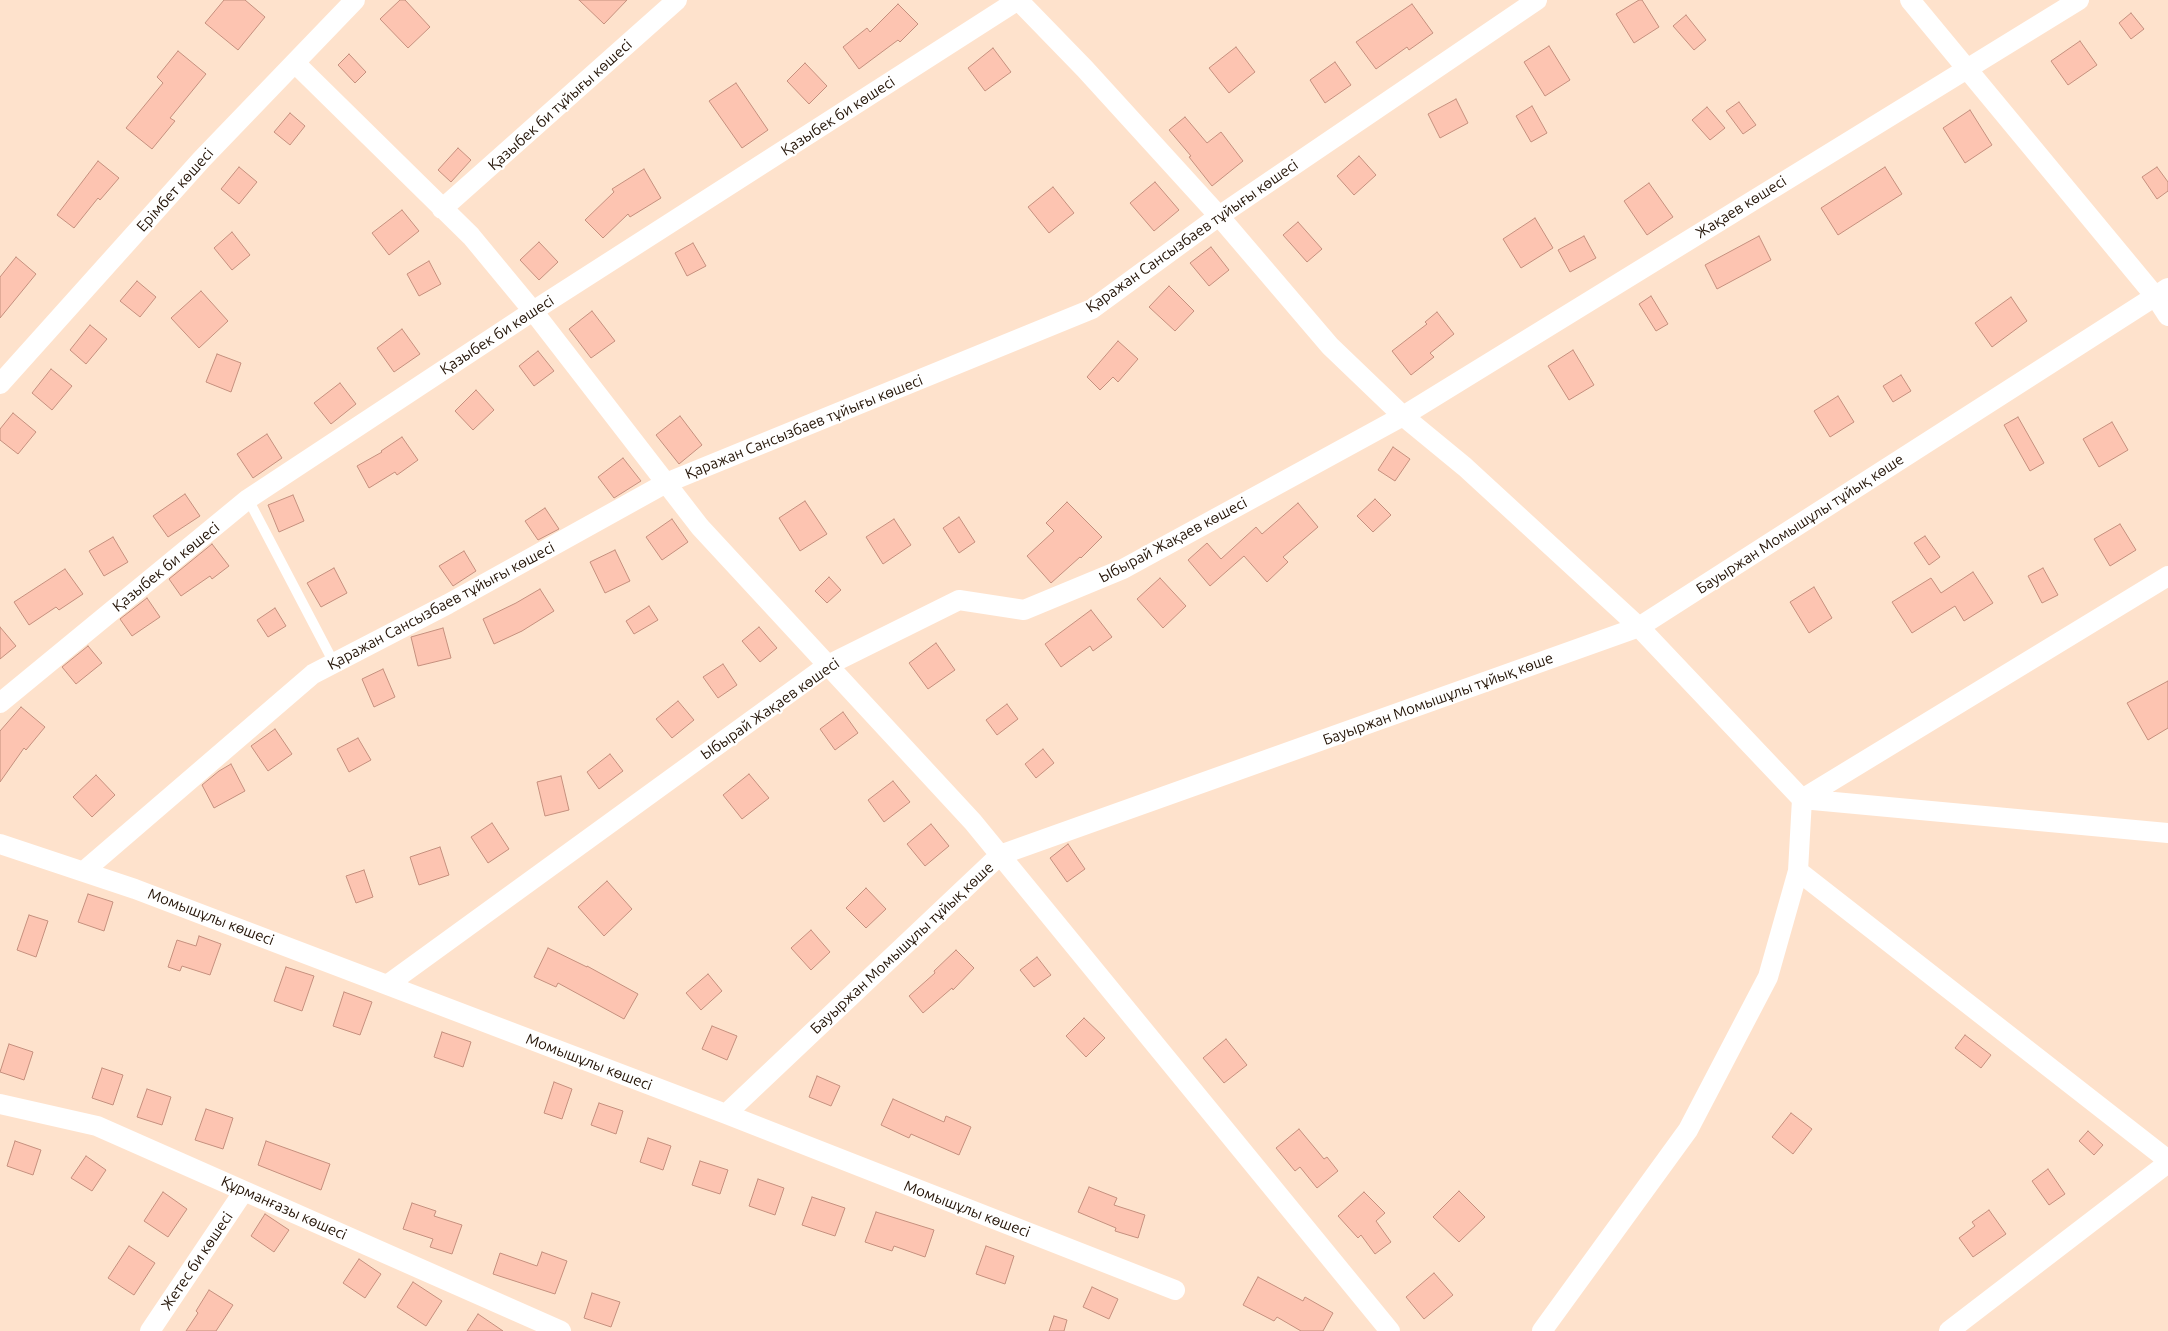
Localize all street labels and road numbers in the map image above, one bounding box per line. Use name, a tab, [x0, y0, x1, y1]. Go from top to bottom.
street label: Қазыбек би тұйығы көшесі	[484, 36, 636, 174]
street label: Қазыбек би көшесі	[778, 72, 898, 160]
street label: Ерімбет көшесі	[133, 145, 217, 235]
street label: Қаражан Сансызбаев тұйығы көшесі	[1083, 156, 1301, 316]
street label: Жақаев көшесі	[1692, 172, 1790, 242]
street label: Қазыбек би көшесі	[437, 291, 557, 379]
street label: Қаражан Сансызбаев тұйығы көшесі	[683, 371, 925, 483]
street label: Бауыржан Момышұлы тұйық көше	[1693, 450, 1907, 598]
street label: Ыбырай Жақаев көшесі	[1096, 493, 1250, 587]
street label: Қазыбек би көшесі	[109, 518, 223, 616]
street label: Қаражан Сансызбаев тұйығы көшесі	[324, 538, 558, 674]
street label: Бауыржан Момышұлы тұйық көше	[1320, 649, 1556, 749]
street label: Ыбырай Жақаев көшесі	[697, 654, 843, 764]
street label: Бауыржан Момышұлы тұйық көше	[807, 858, 997, 1038]
street label: Момышұлы көшесі	[145, 885, 277, 949]
street label: Момышұлы көшесі	[523, 1030, 655, 1094]
street label: Құрманғазы көшесі	[218, 1172, 350, 1244]
street label: Момышұлы көшесі	[901, 1177, 1033, 1241]
street label: Жетес би көшесі	[157, 1208, 237, 1314]

